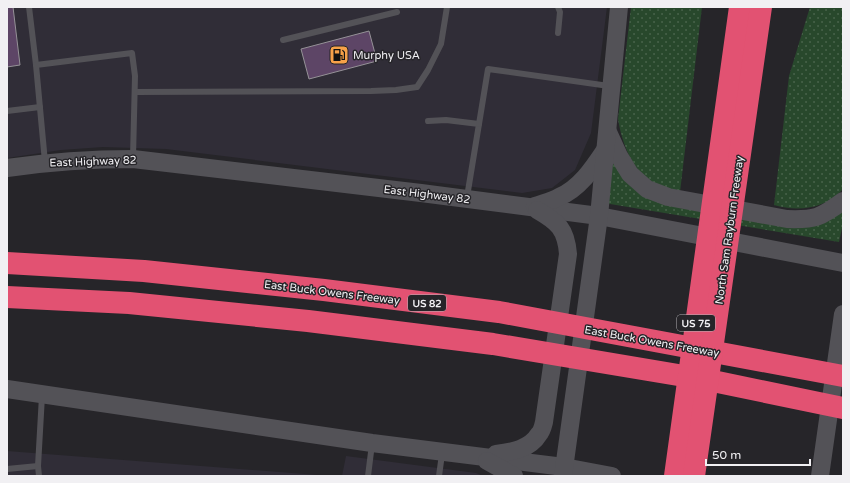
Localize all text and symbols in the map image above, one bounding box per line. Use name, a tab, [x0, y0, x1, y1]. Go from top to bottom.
fuel station icon: Murphy USA	[328, 44, 350, 66]
place label: Murphy USA	[353, 49, 420, 62]
street label: East Highway 82	[49, 153, 137, 170]
street label: North Sam Rayburn Freeway	[713, 155, 746, 305]
street label: East Highway 82	[383, 183, 471, 206]
street label: East Buck Owens Freeway	[263, 278, 401, 307]
road number: US 82	[408, 295, 446, 311]
road number: US 75	[677, 315, 715, 331]
street label: East Buck Owens Freeway	[584, 323, 720, 360]
scale bar	[706, 441, 810, 467]
text: 50 m	[712, 448, 741, 462]

